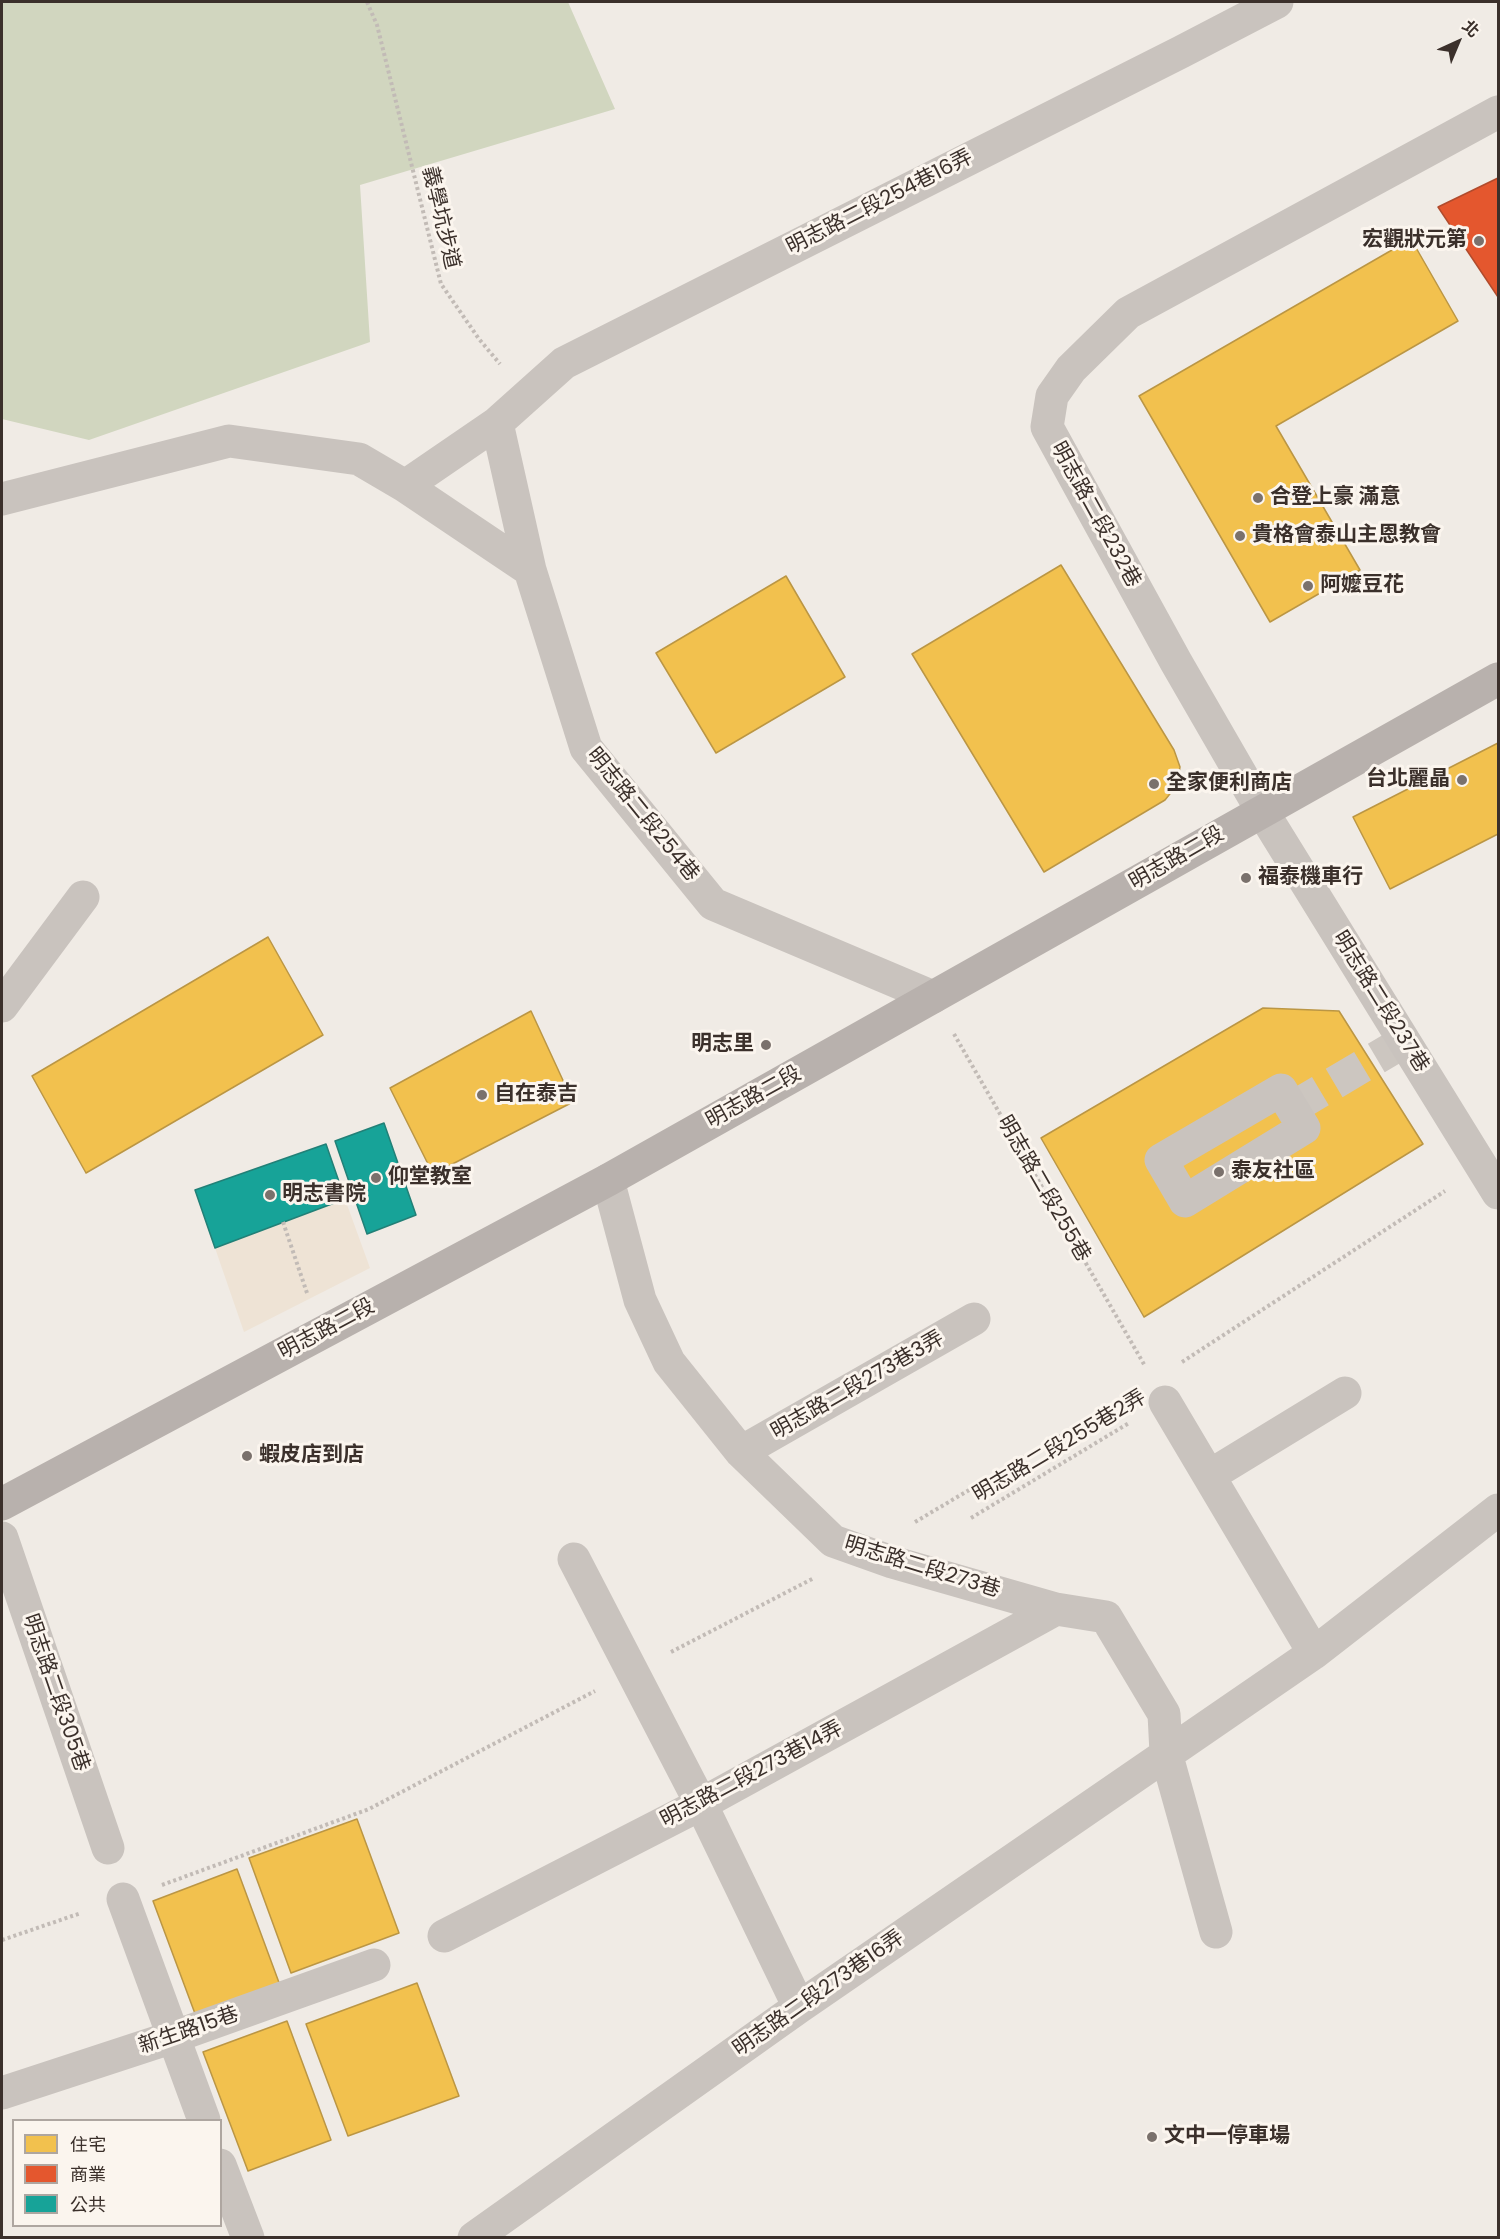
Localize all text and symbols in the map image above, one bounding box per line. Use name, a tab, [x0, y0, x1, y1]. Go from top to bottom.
north arrow	[1428, 12, 1488, 72]
text: 北	[1457, 15, 1485, 43]
street label: 明志路二段254巷16弄	[783, 145, 977, 261]
street label: 義學坑步道	[416, 164, 464, 272]
place label: 宏觀狀元第	[1362, 228, 1467, 254]
marker: 宏觀狀元第	[1472, 234, 1486, 248]
street label: 明志路二段232巷	[1045, 438, 1145, 592]
place label: 合登上豪 滿意	[1270, 485, 1400, 511]
marker: 合登上豪 滿意	[1251, 491, 1265, 505]
place label: 貴格會泰山主恩教會	[1252, 523, 1441, 549]
marker: 貴格會泰山主恩教會	[1233, 529, 1247, 543]
place label: 阿嬤豆花	[1320, 573, 1404, 599]
marker: 阿嬤豆花	[1301, 579, 1315, 593]
street label: 明志路二段254巷	[580, 743, 704, 887]
place label: 台北麗晶	[1366, 767, 1450, 793]
place label: 全家便利商店	[1166, 771, 1292, 797]
marker: 台北麗晶	[1455, 773, 1469, 787]
marker: 全家便利商店	[1147, 777, 1161, 791]
street label: 明志路二段	[1125, 822, 1229, 896]
place label: 福泰機車行	[1258, 865, 1363, 891]
marker: 福泰機車行	[1239, 871, 1253, 885]
street label: 明志路二段237巷	[1326, 927, 1434, 1077]
place label: 明志里	[691, 1032, 754, 1058]
marker: 明志里	[759, 1038, 773, 1052]
street label: 明志路二段	[702, 1062, 806, 1134]
place label: 自在泰吉	[494, 1082, 578, 1108]
marker: 自在泰吉	[475, 1088, 489, 1102]
street label: 明志路二段255巷	[991, 1111, 1095, 1267]
place label: 泰友社區	[1231, 1159, 1315, 1185]
place label: 仰堂教室	[388, 1165, 472, 1191]
marker: 泰友社區	[1212, 1165, 1226, 1179]
marker: 仰堂教室	[369, 1171, 383, 1185]
place label: 明志書院	[282, 1182, 366, 1208]
marker: 明志書院	[263, 1188, 277, 1202]
street label: 明志路二段	[275, 1294, 379, 1366]
street label: 明志路二段273巷3弄	[767, 1326, 949, 1446]
street label: 明志路二段255巷2弄	[969, 1385, 1151, 1509]
place label: 蝦皮店到店	[259, 1443, 364, 1469]
marker: 蝦皮店到店	[240, 1449, 254, 1463]
street label: 明志路二段273巷	[841, 1532, 1003, 1604]
street label: 明志路二段305巷	[16, 1611, 94, 1775]
street label: 明志路二段273巷14弄	[657, 1716, 847, 1834]
street label: 明志路二段273巷16弄	[729, 1925, 909, 2063]
street label: 新生路15巷	[136, 2002, 242, 2060]
legend	[12, 2119, 222, 2227]
place label: 文中一停車場	[1164, 2124, 1290, 2150]
marker: 文中一停車場	[1145, 2130, 1159, 2144]
text: 住宅	[70, 2132, 106, 2157]
text: 商業	[70, 2162, 106, 2187]
text: 公共	[70, 2192, 106, 2217]

